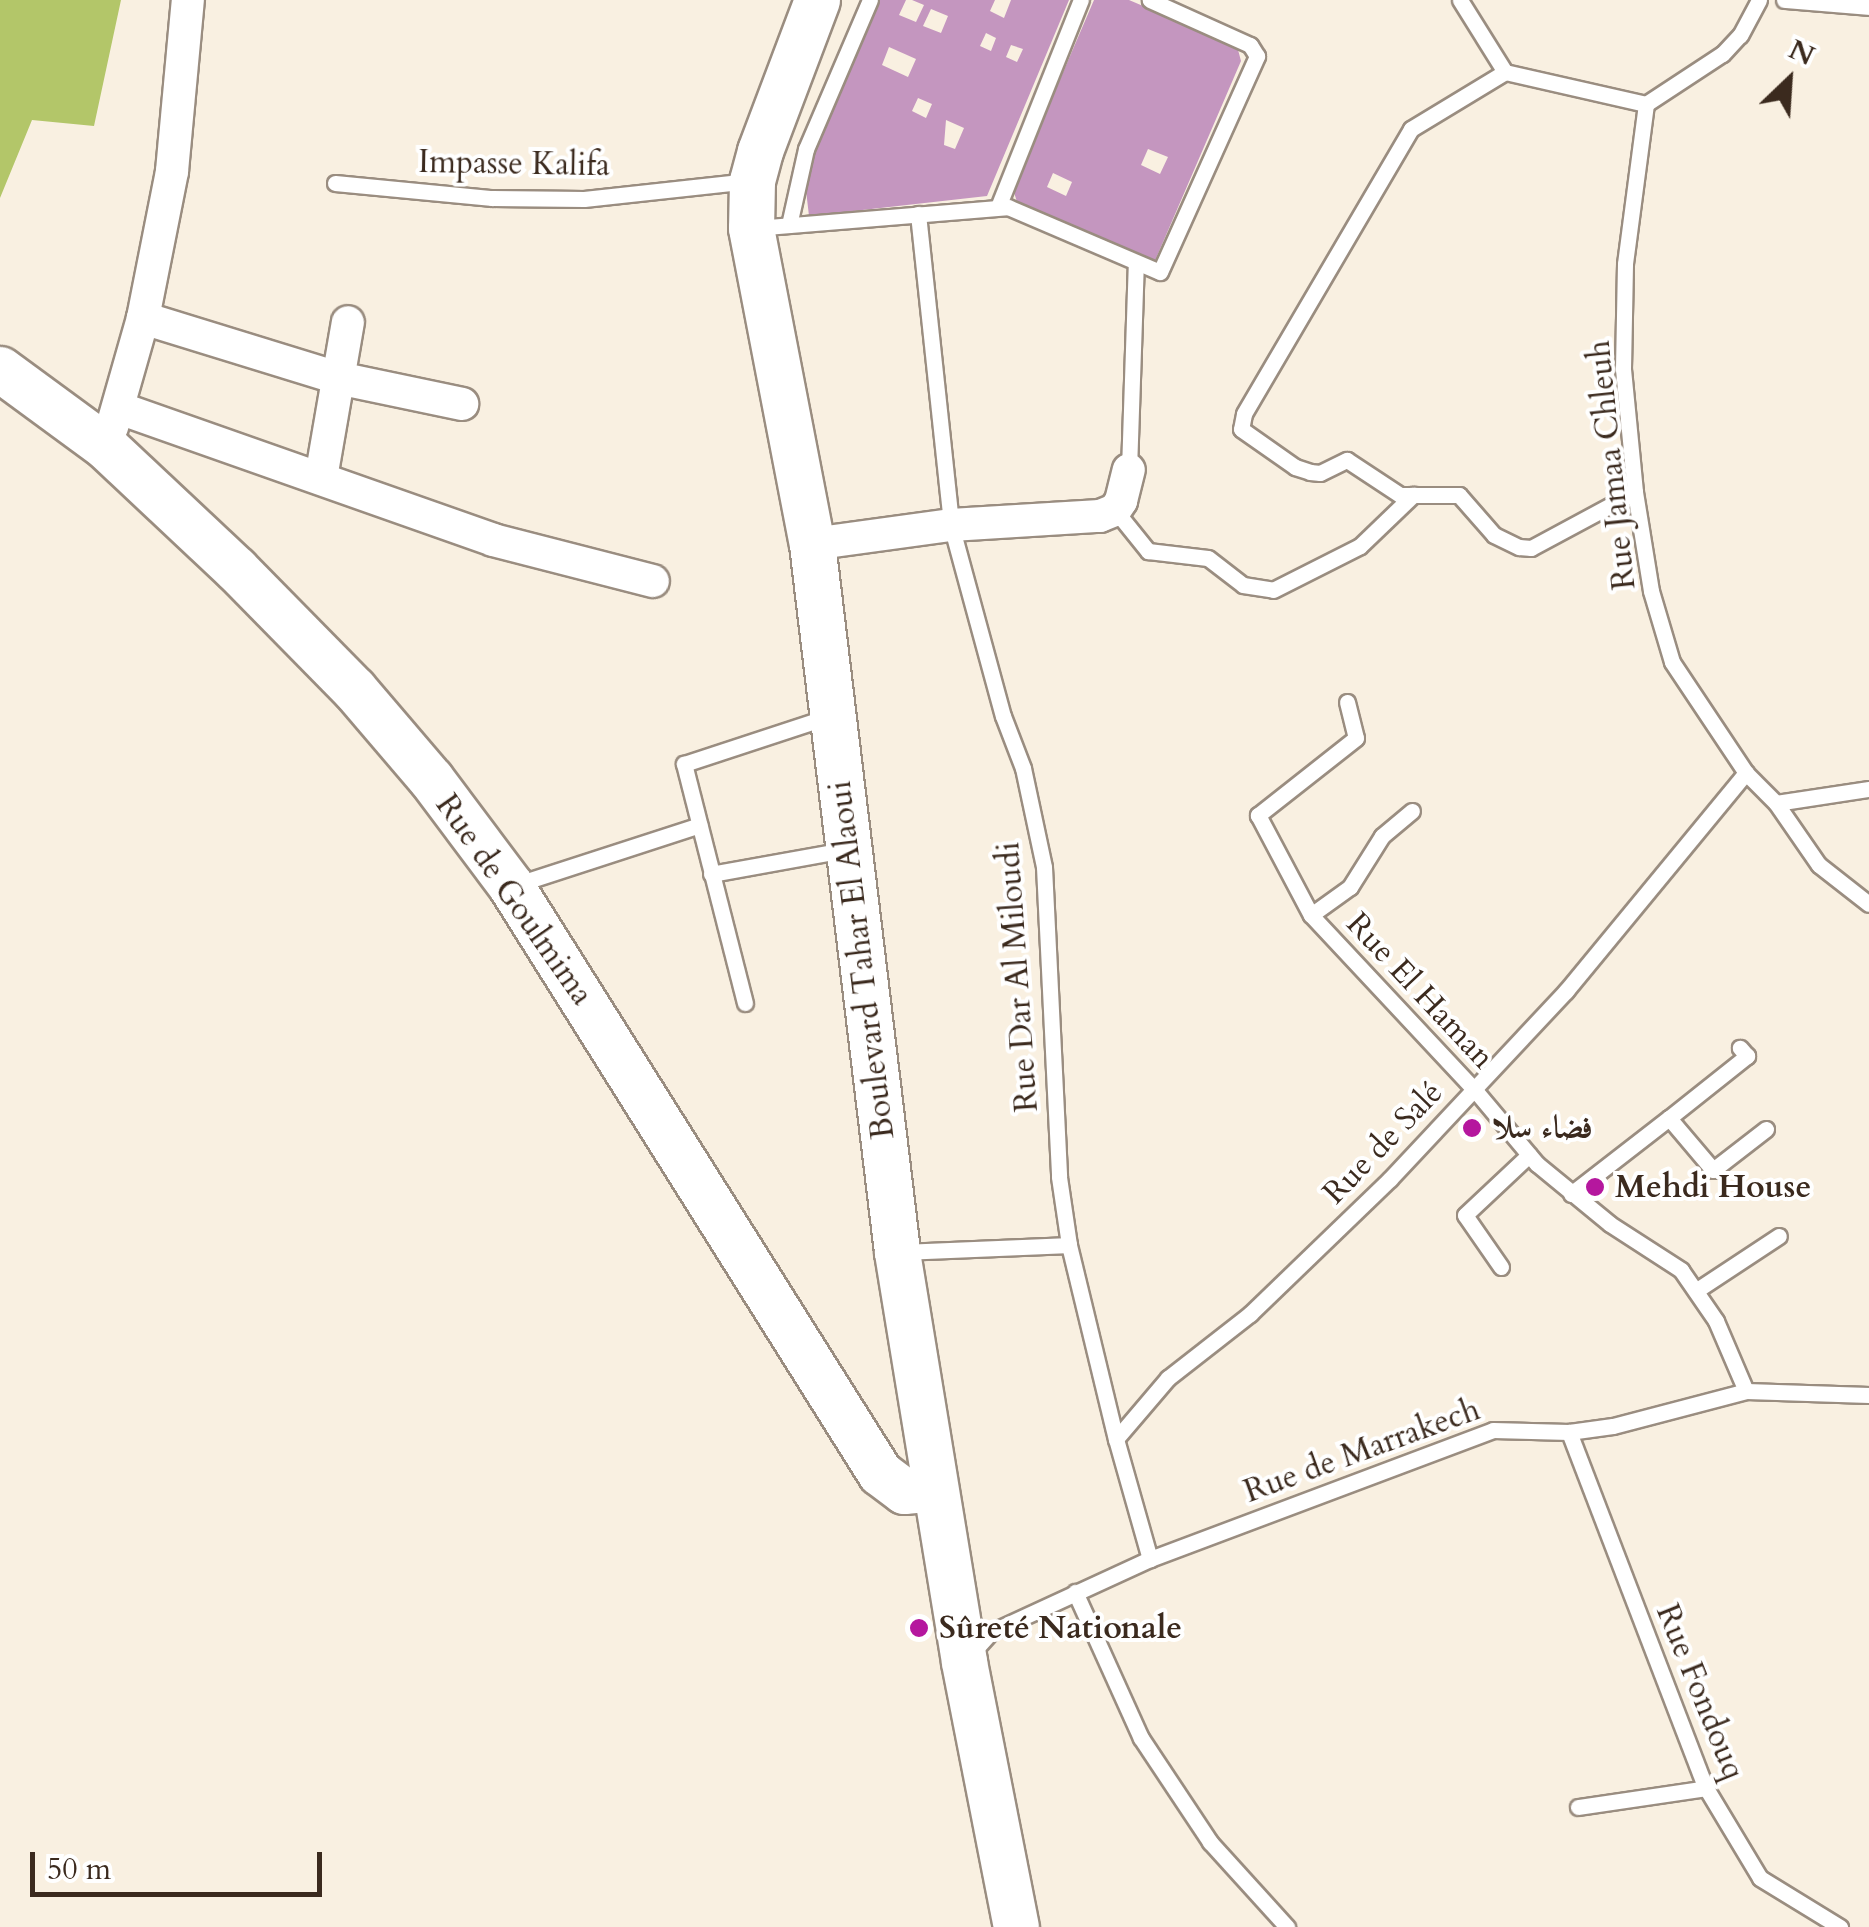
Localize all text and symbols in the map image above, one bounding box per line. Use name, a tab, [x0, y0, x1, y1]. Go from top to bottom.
north arrow	[1739, 30, 1839, 130]
text: N	[1783, 30, 1821, 75]
street label: Impasse Kalifa	[418, 143, 610, 185]
street label: Rue Jamaa Chleuh	[1580, 338, 1644, 592]
street label: Boulevard Tahar El Alaoui	[821, 779, 903, 1141]
street label: Rue de Goulmima	[427, 787, 601, 1013]
street label: Rue Dar Al Miloudi	[989, 841, 1047, 1113]
street label: Rue El Haman	[1338, 905, 1502, 1077]
street label: Rue de Salé	[1315, 1074, 1451, 1212]
place label: فضاء سلا	[1492, 1109, 1593, 1147]
marker: فضاء سلا	[1461, 1117, 1483, 1139]
place label: Mehdi House	[1615, 1168, 1811, 1206]
marker: Mehdi House	[1584, 1176, 1606, 1198]
street label: Rue de Marrakech	[1239, 1391, 1485, 1511]
street label: Rue Fondouq	[1647, 1599, 1753, 1785]
place label: Sûreté Nationale	[939, 1609, 1182, 1647]
marker: Sûreté Nationale	[908, 1617, 930, 1639]
scale bar	[35, 1832, 328, 1894]
text: 50 m	[47, 1849, 111, 1890]

